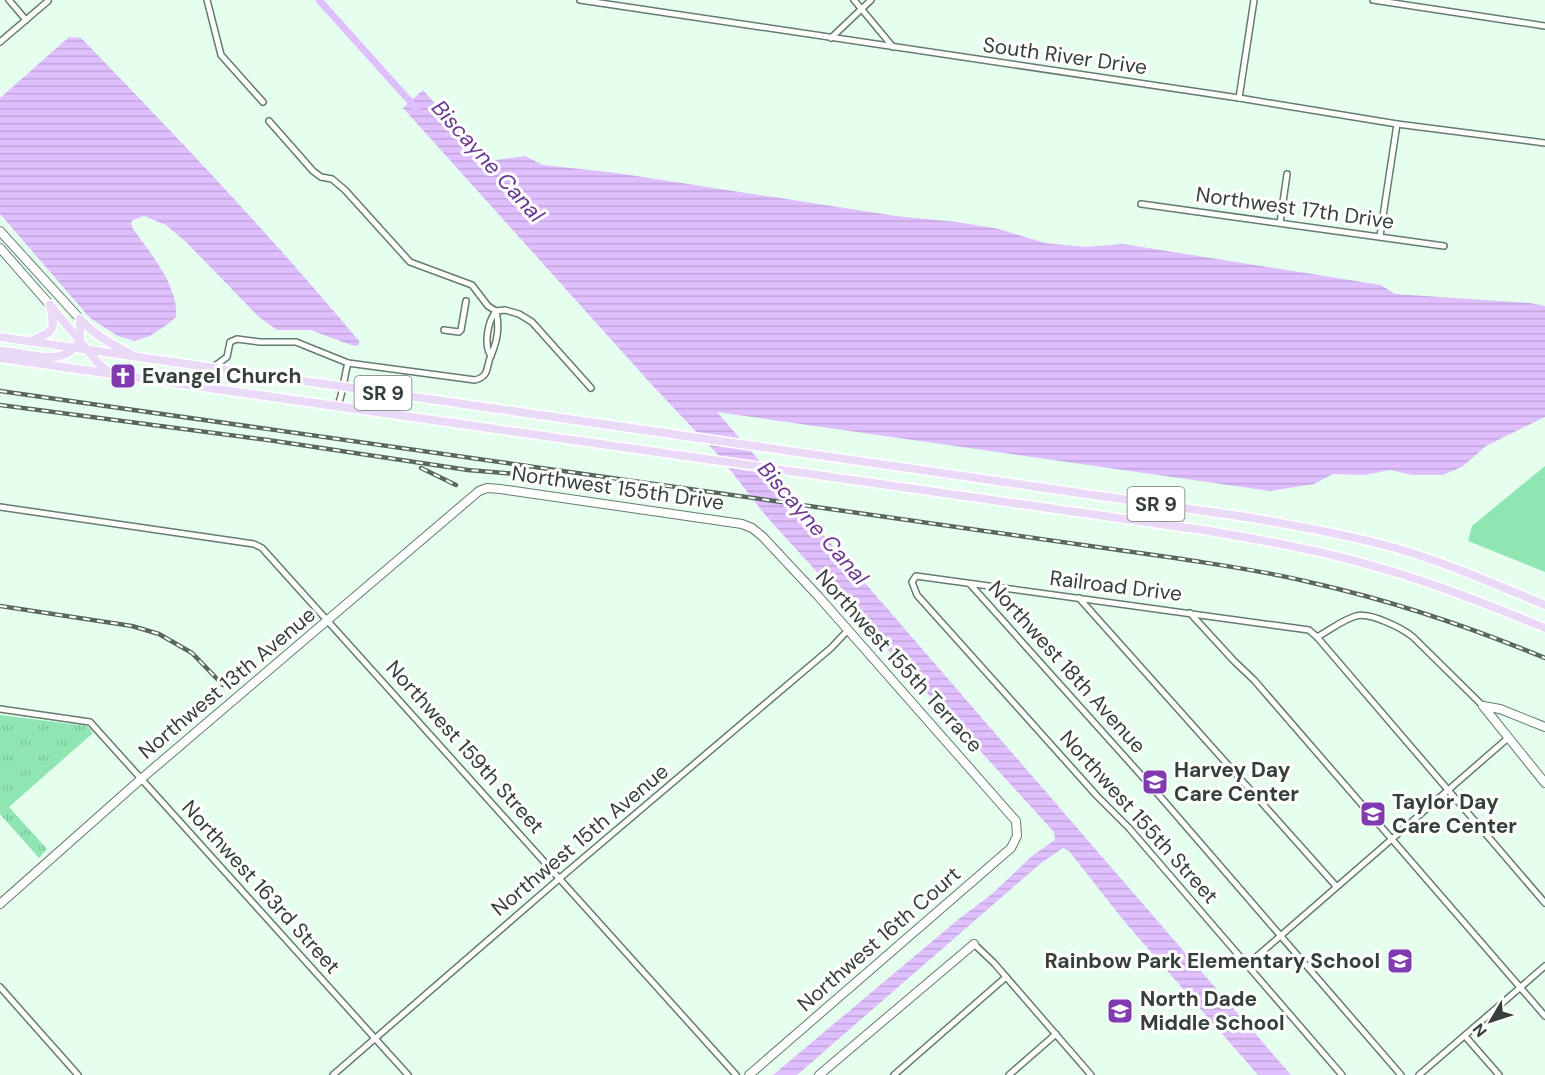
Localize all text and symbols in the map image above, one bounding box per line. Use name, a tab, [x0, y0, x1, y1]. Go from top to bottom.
street label: South River Drive	[981, 31, 1149, 81]
water label: Biscayne Canal	[425, 94, 551, 229]
street label: Northwest 17th Drive	[1194, 180, 1396, 236]
church icon: Evangel Church	[108, 361, 138, 391]
place label: Evangel Church	[142, 362, 302, 390]
road number: SR 9	[354, 376, 412, 410]
water label: Biscayne Canal	[751, 455, 875, 592]
street label: Northwest 155th Drive	[510, 459, 726, 517]
road number: SR 9	[1128, 487, 1184, 521]
street label: Northwest 155th Terrace	[809, 563, 989, 759]
street label: Railroad Drive	[1048, 564, 1184, 608]
street label: Northwest 18th Avenue	[982, 575, 1152, 759]
street label: Northwest 13th Avenue	[133, 601, 321, 765]
street label: Northwest 159th Street	[380, 654, 550, 840]
street label: Northwest 155th Street	[1054, 724, 1224, 910]
place label: Harvey Day Care Center	[1174, 756, 1299, 808]
street label: Northwest 15th Avenue	[486, 758, 675, 922]
school or university icon: Harvey Day Care Center	[1140, 767, 1170, 797]
place label: Taylor Day Care Center	[1392, 788, 1517, 840]
street label: Northwest 163rd Street	[176, 794, 346, 980]
school or university icon: Taylor Day Care Center	[1358, 799, 1388, 829]
street label: Northwest 16th Court	[791, 860, 967, 1018]
school or university icon: Rainbow Park Elementary School	[1385, 946, 1415, 976]
place label: Rainbow Park Elementary School	[1045, 947, 1380, 975]
place label: North Dade Middle School	[1140, 985, 1285, 1037]
north arrow	[1461, 991, 1521, 1051]
school or university icon: North Dade Middle School	[1105, 996, 1135, 1026]
text: N	[1468, 1019, 1492, 1041]

